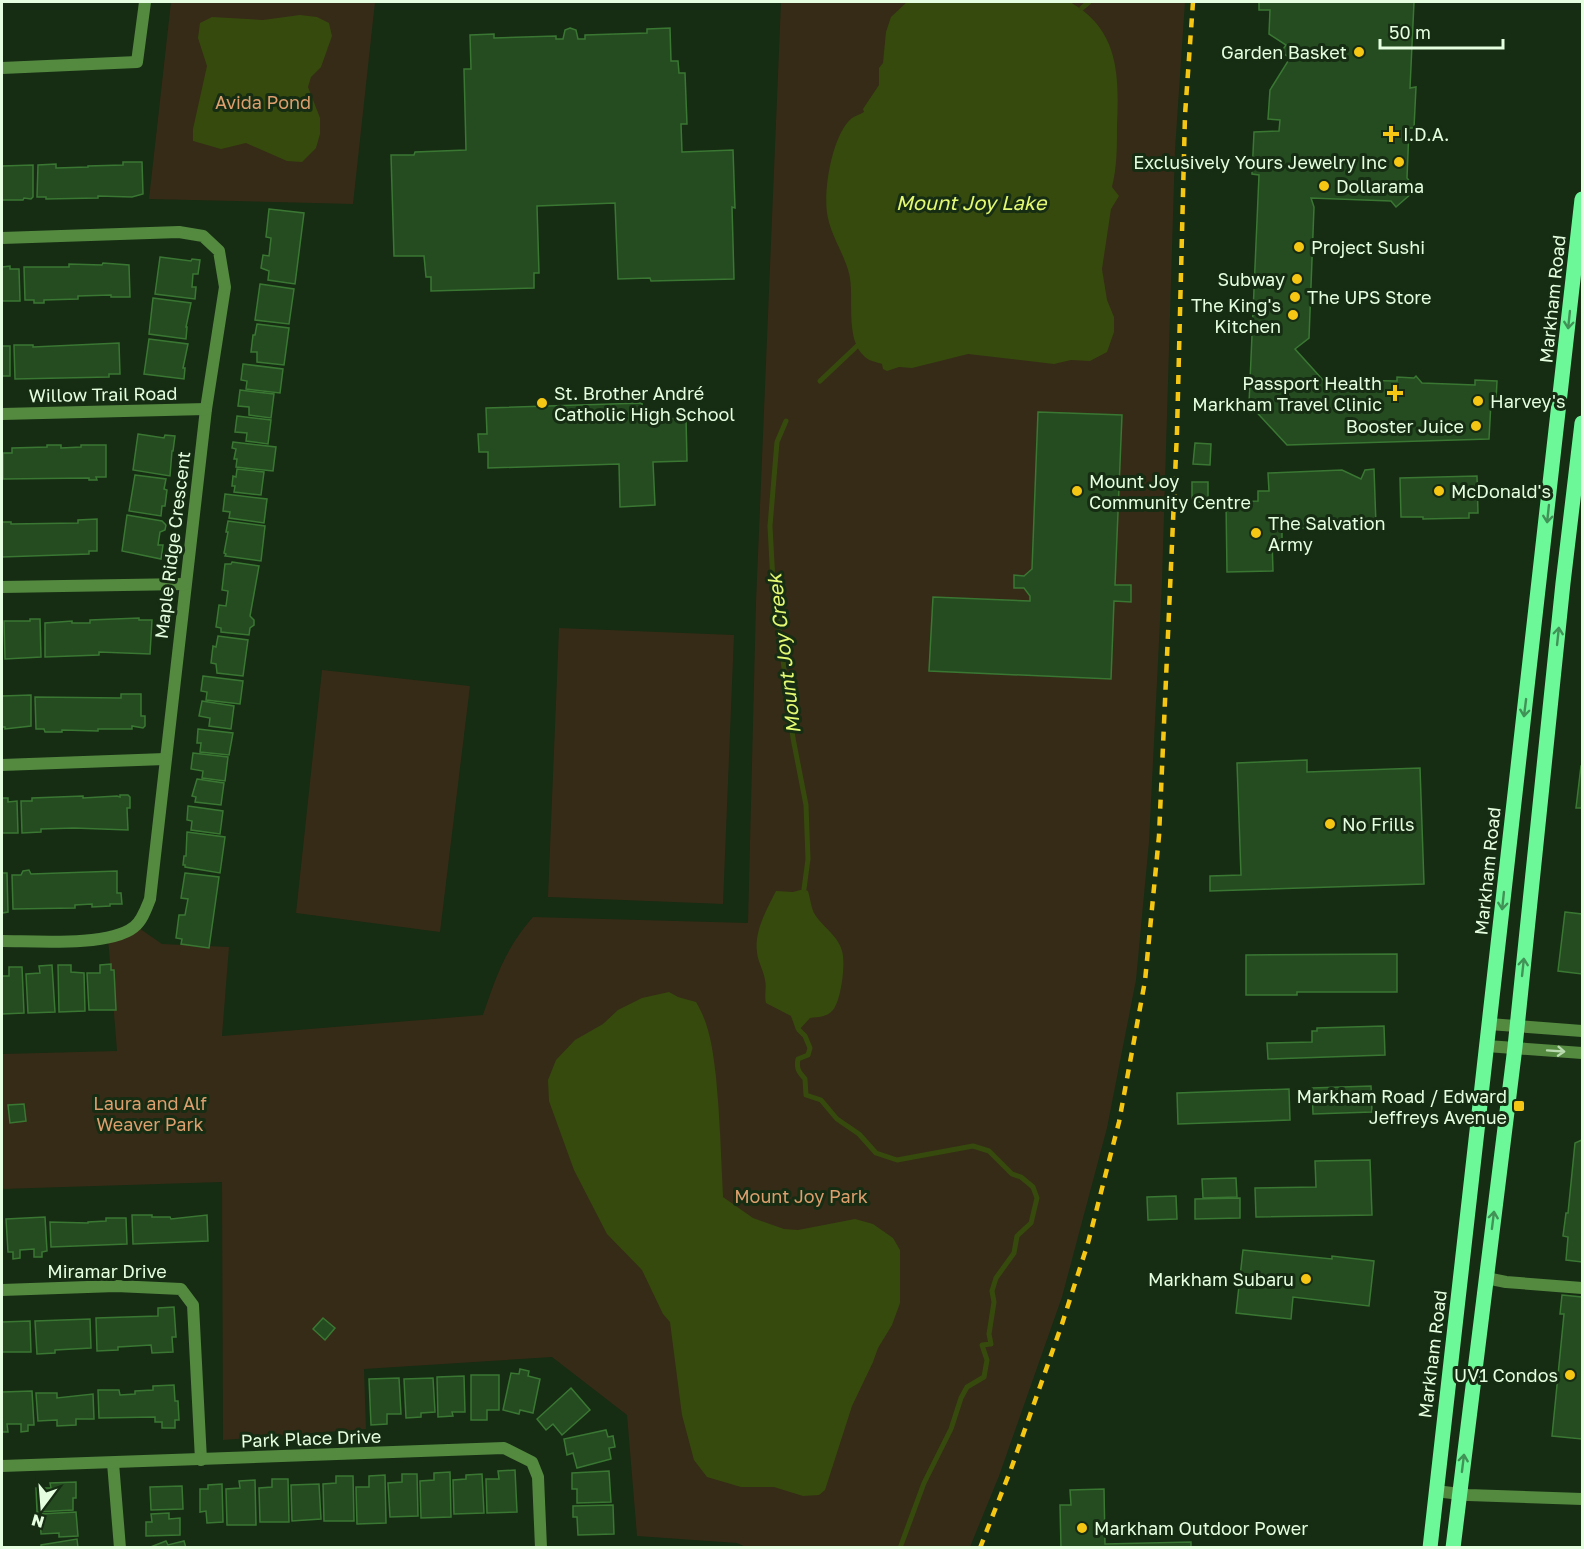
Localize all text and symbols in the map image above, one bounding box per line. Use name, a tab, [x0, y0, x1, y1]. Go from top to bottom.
scale bar	[1380, 12, 1503, 50]
text: 50 m	[1389, 21, 1431, 43]
place label: Garden Basket	[1221, 41, 1347, 63]
marker: Garden Basket	[1352, 45, 1366, 59]
park label: Avida Pond	[215, 91, 311, 113]
place label: I.D.A.	[1403, 123, 1450, 145]
marker: I.D.A.	[1384, 127, 1398, 141]
place label: Exclusively Yours Jewelry Inc	[1133, 151, 1387, 173]
marker: Exclusively Yours Jewelry Inc	[1392, 155, 1406, 169]
place label: Dollarama	[1336, 175, 1424, 197]
marker: Dollarama	[1317, 179, 1331, 193]
water label: Mount Joy Lake	[896, 190, 1048, 215]
street label: Markham Road	[1534, 234, 1570, 364]
place label: Project Sushi	[1311, 236, 1425, 258]
marker: Project Sushi	[1292, 240, 1306, 254]
place label: Subway	[1218, 268, 1285, 290]
marker: Subway	[1290, 272, 1304, 286]
place label: The UPS Store	[1307, 286, 1432, 308]
marker: The UPS Store	[1288, 290, 1302, 304]
place label: The King's Kitchen	[1191, 294, 1281, 337]
marker: The King's Kitchen	[1286, 308, 1300, 322]
one-way arrow	[1563, 310, 1574, 329]
place label: Passport Health Markham Travel Clinic	[1192, 372, 1382, 415]
street label: Willow Trail Road	[28, 382, 178, 406]
place label: St. Brother André Catholic High School	[554, 382, 735, 425]
marker: Passport Health Markham Travel Clinic	[1386, 384, 1404, 402]
place label: Harvey's	[1490, 390, 1566, 412]
marker: Harvey's	[1471, 394, 1485, 408]
marker: St. Brother André Catholic High School	[535, 396, 549, 410]
place label: Booster Juice	[1346, 415, 1464, 437]
marker: Booster Juice	[1469, 419, 1483, 433]
street label: Maple Ridge Crescent	[150, 450, 194, 640]
place label: Mount Joy Community Centre	[1089, 470, 1251, 513]
place label: McDonald's	[1451, 480, 1551, 502]
marker: Mount Joy Community Centre	[1070, 484, 1084, 498]
marker: McDonald's	[1432, 484, 1446, 498]
one-way arrow	[1542, 503, 1553, 523]
place label: The Salvation Army	[1268, 512, 1386, 555]
marker: The Salvation Army	[1249, 526, 1263, 540]
water label: Mount Joy Creek	[761, 570, 806, 735]
one-way arrow	[1553, 626, 1564, 646]
one-way arrow	[1520, 697, 1531, 717]
street label: Markham Road	[1469, 806, 1505, 936]
place label: No Frills	[1342, 813, 1415, 835]
marker: No Frills	[1323, 817, 1337, 831]
one-way arrow	[1497, 891, 1508, 911]
one-way arrow	[1518, 957, 1529, 977]
one-way arrow	[1545, 1046, 1565, 1057]
place label: Markham Road / Edward Jeffreys Avenue	[1297, 1085, 1507, 1128]
park label: Laura and Alf Weaver Park	[93, 1092, 207, 1135]
marker: Markham Road / Edward Jeffreys Avenue	[1512, 1099, 1526, 1113]
park label: Mount Joy Park	[734, 1185, 868, 1207]
one-way arrow	[1488, 1210, 1499, 1230]
street label: Miramar Drive	[47, 1260, 167, 1282]
place label: Markham Subaru	[1148, 1268, 1294, 1290]
marker: Markham Subaru	[1299, 1272, 1313, 1286]
street label: Markham Road	[1413, 1289, 1451, 1419]
place label: UV1 Condos	[1454, 1364, 1558, 1386]
marker: UV1 Condos	[1563, 1368, 1577, 1382]
street label: Park Place Drive	[240, 1425, 382, 1451]
one-way arrow	[1458, 1453, 1469, 1473]
north arrow	[12, 1477, 72, 1537]
text: N	[29, 1510, 46, 1533]
place label: Markham Outdoor Power	[1094, 1517, 1308, 1539]
marker: Markham Outdoor Power	[1075, 1521, 1089, 1535]

